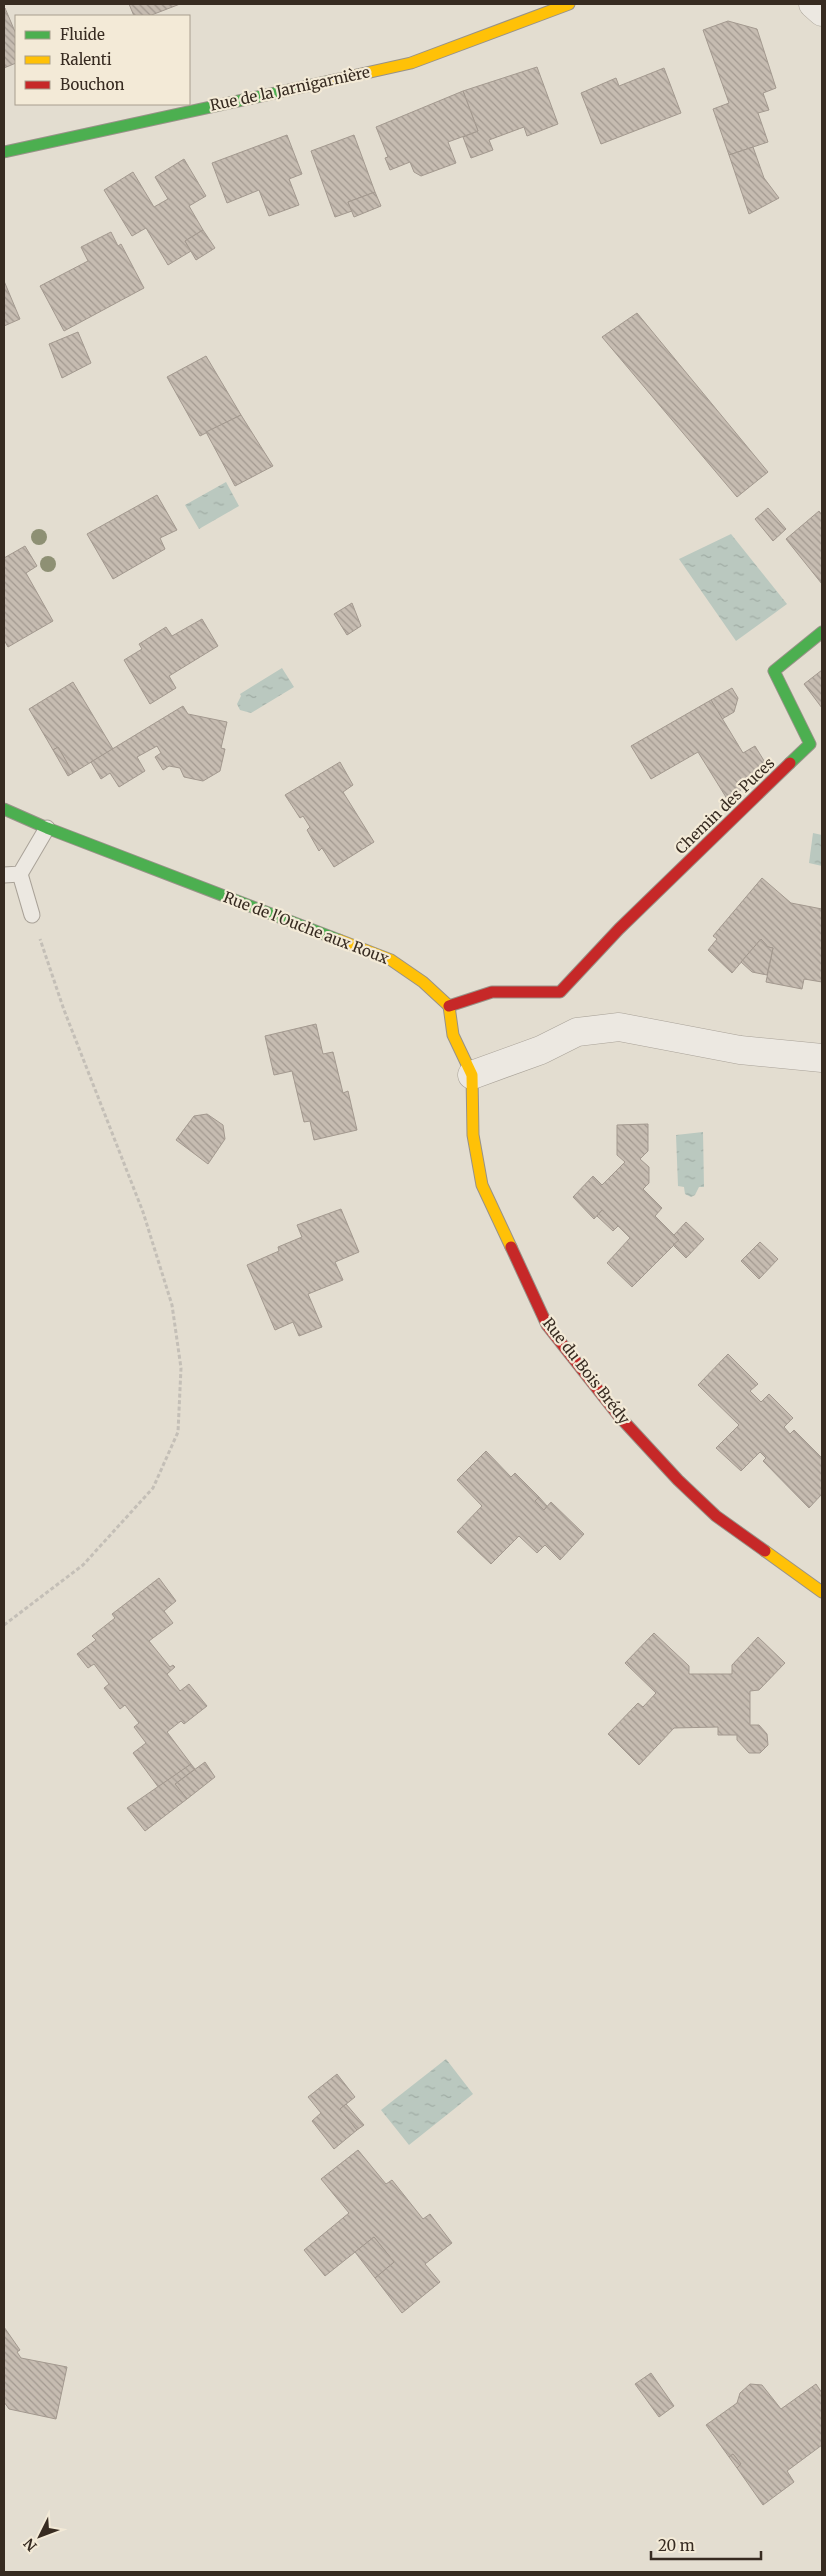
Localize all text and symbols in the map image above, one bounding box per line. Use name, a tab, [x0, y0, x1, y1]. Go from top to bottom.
legend	[15, 15, 190, 105]
text: Fluide	[60, 25, 105, 44]
text: Ralenti	[60, 50, 112, 69]
street label: Rue de la Jarnigarnière	[208, 62, 372, 115]
text: Bouchon	[60, 75, 124, 94]
street label: Chemin des Puces	[671, 753, 778, 858]
street label: Rue de l'Ouche aux Roux	[221, 887, 392, 968]
street label: Rue du Bois Brédy	[539, 1314, 634, 1428]
north arrow	[15, 2511, 65, 2561]
scale bar	[651, 2528, 761, 2560]
text: N	[20, 2535, 41, 2555]
text: 20 m	[658, 2536, 695, 2555]

